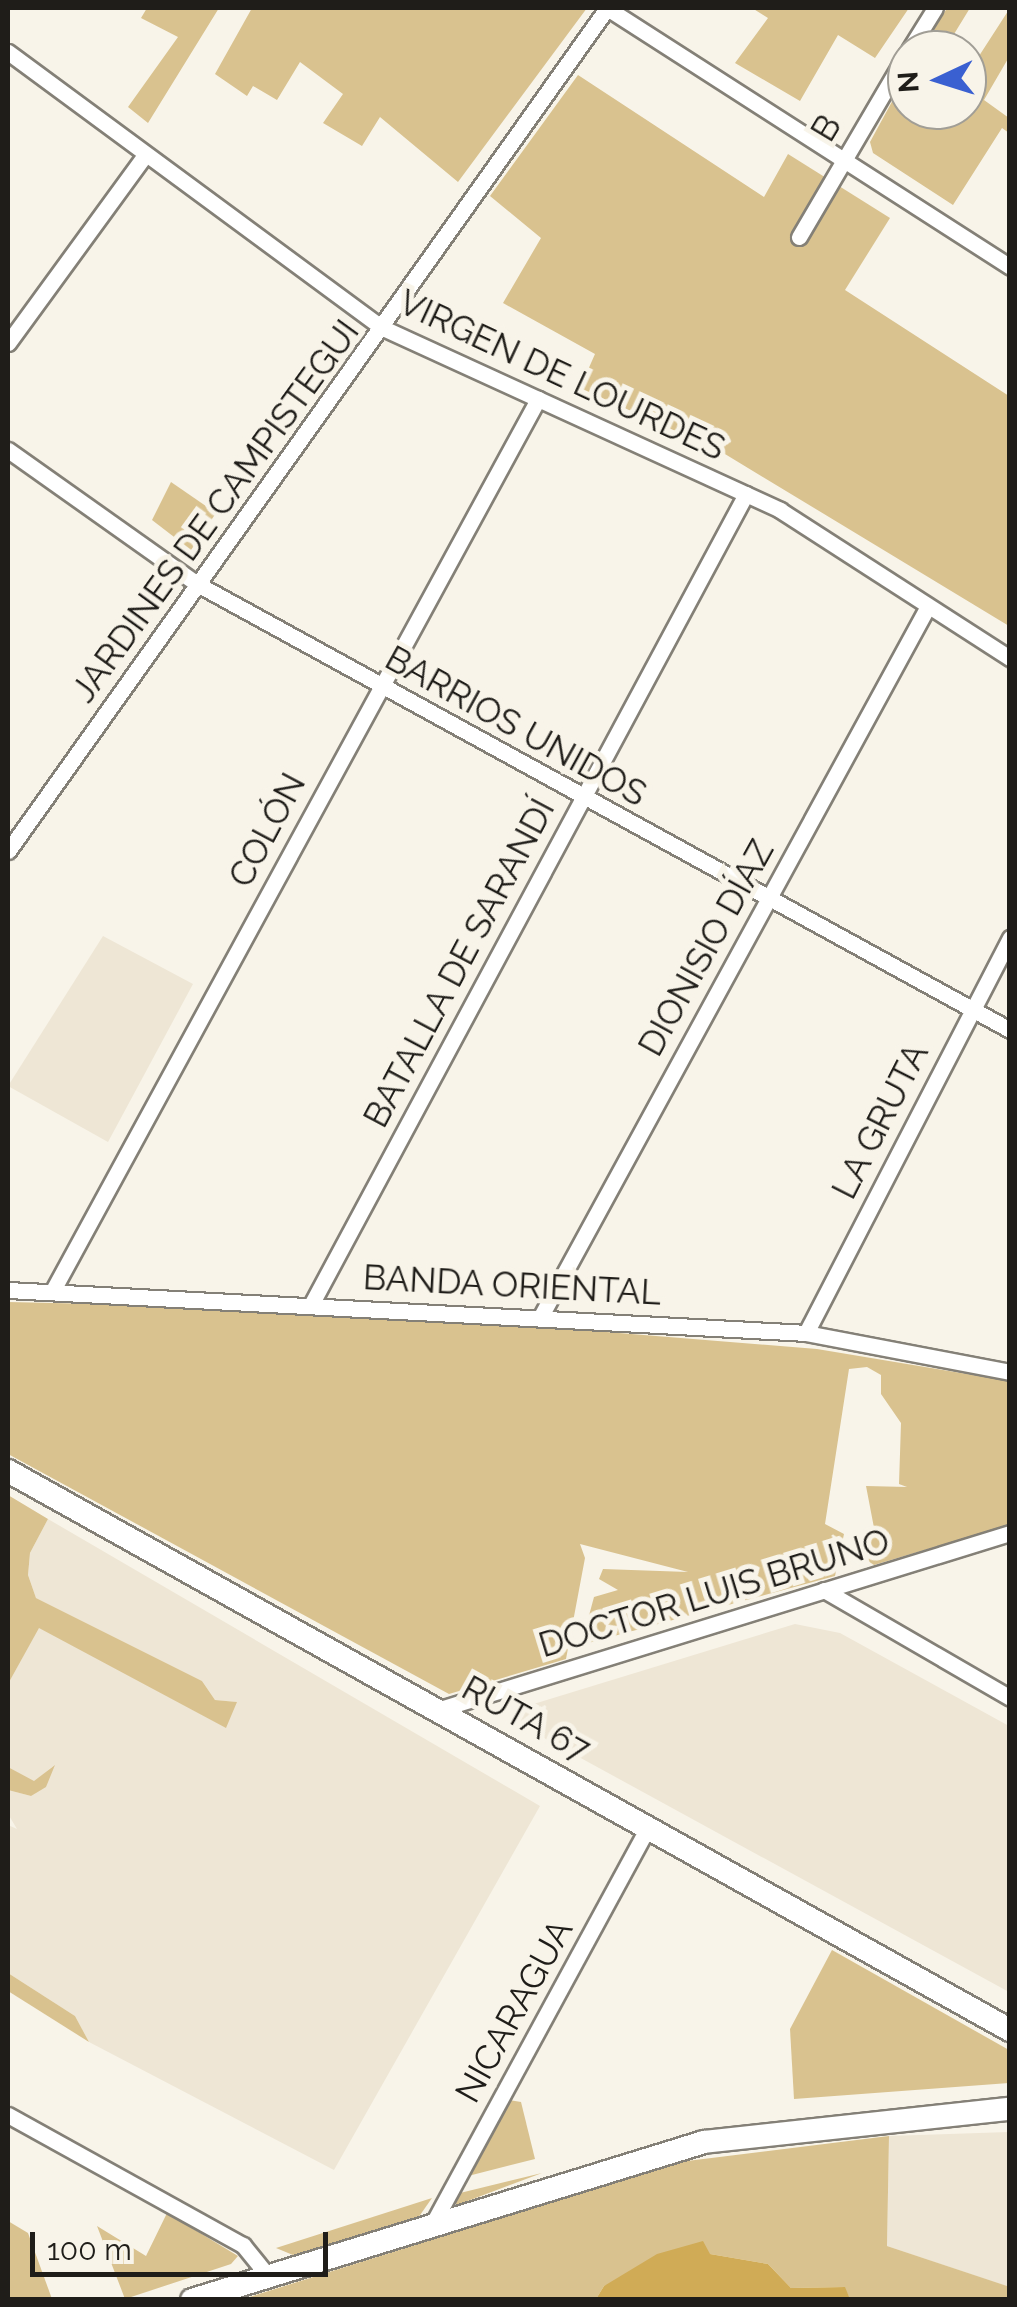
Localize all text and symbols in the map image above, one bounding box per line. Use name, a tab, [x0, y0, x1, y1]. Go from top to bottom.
north arrow	[887, 30, 987, 130]
text: N	[891, 70, 926, 94]
street label: B	[802, 107, 850, 149]
street label: VIRGEN DE LOURDES	[392, 281, 732, 469]
street label: JARDINES DE CAMPISTEGUI	[62, 312, 368, 710]
street label: BARRIOS UNIDOS	[378, 637, 654, 815]
street label: COLÓN	[220, 766, 314, 894]
street label: BATALLA DE SARANDÍ	[354, 791, 564, 1135]
street label: DIONISIO DÍAZ	[629, 833, 783, 1063]
street label: LA GRUTA	[823, 1036, 937, 1206]
street label: BANDA ORIENTAL	[361, 1256, 663, 1314]
street label: DOCTOR LUIS BRUNO	[534, 1520, 894, 1666]
street label: RUTA 67	[454, 1667, 598, 1771]
street label: NICARAGUA	[447, 1912, 581, 2110]
scale bar	[35, 2212, 332, 2274]
text: 100 m	[47, 2232, 132, 2267]

